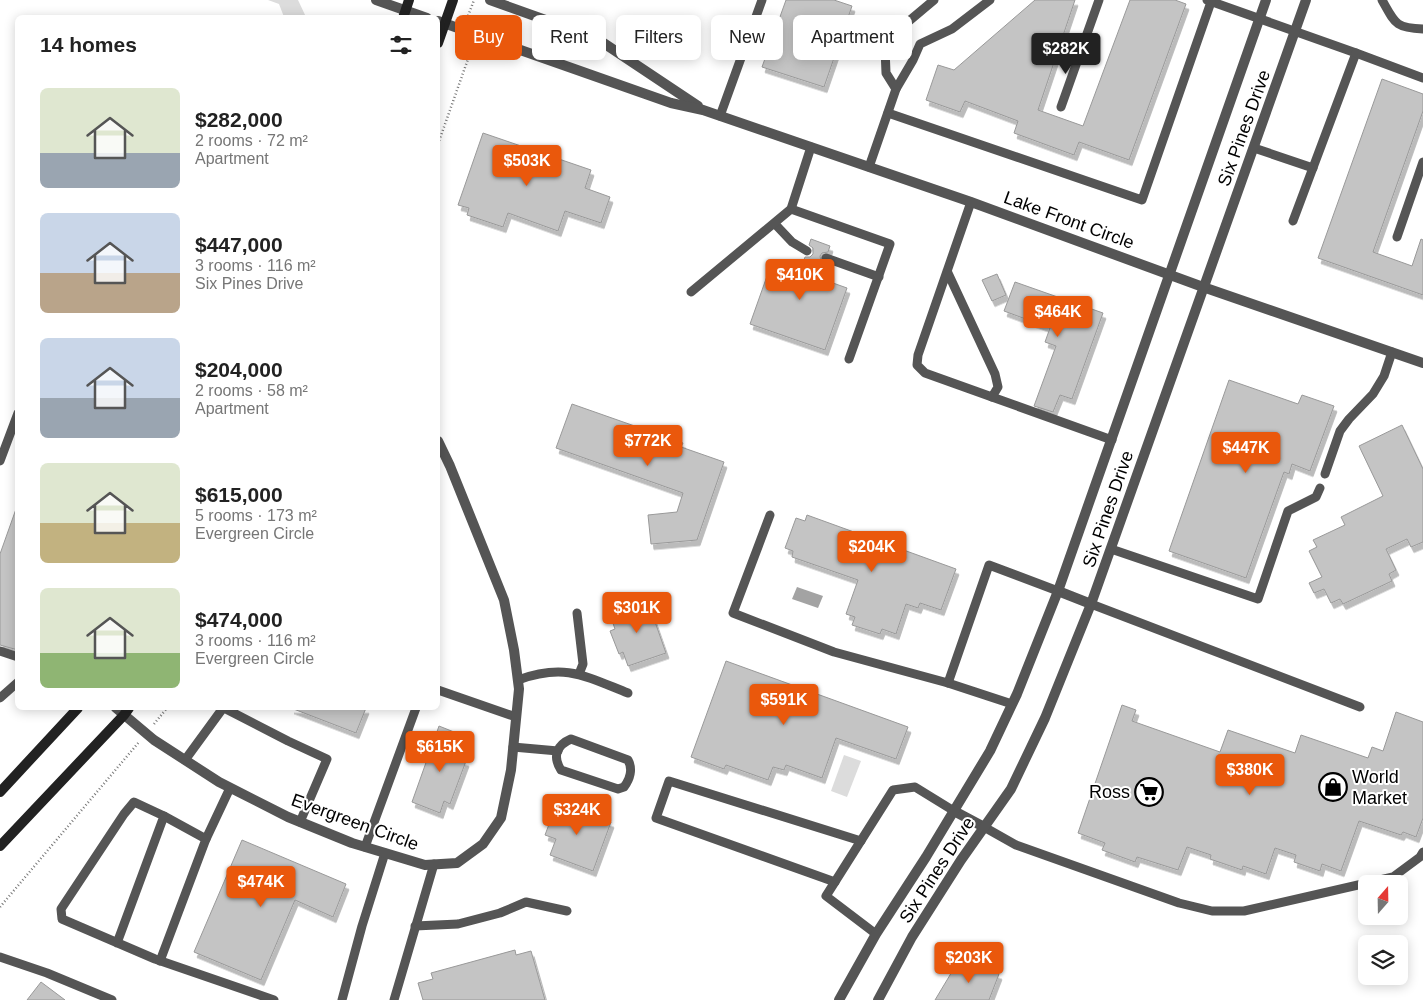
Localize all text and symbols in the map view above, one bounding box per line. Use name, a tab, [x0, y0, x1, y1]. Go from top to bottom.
chip: Buy	[455, 15, 522, 60]
chip: Rent	[532, 15, 606, 60]
chip: Filters	[616, 15, 701, 60]
chip: New	[711, 15, 783, 60]
chip: Apartment	[793, 15, 912, 60]
icon: filters	[387, 31, 415, 59]
pin: $282K	[1031, 32, 1101, 75]
text: 14 homes	[40, 33, 137, 56]
text: $282K	[1042, 40, 1090, 57]
street label: Six Pines Drive	[1214, 67, 1274, 189]
icon: home	[80, 108, 140, 168]
text: $282,000	[195, 108, 283, 131]
text: 2 rooms · 72 m²	[195, 132, 308, 149]
pin: $503K	[492, 144, 562, 187]
text: Apartment	[195, 150, 269, 167]
text: $503K	[503, 152, 551, 169]
street label: Lake Front Circle	[1001, 187, 1137, 253]
icon: home	[80, 233, 140, 293]
text: $447,000	[195, 233, 283, 256]
text: 3 rooms · 116 m²	[195, 257, 316, 274]
pin: $410K	[765, 258, 835, 301]
text: $410K	[776, 266, 824, 283]
text: Six Pines Drive	[195, 275, 303, 292]
pin: $464K	[1023, 296, 1093, 338]
text: $464K	[1034, 303, 1082, 320]
icon: home	[80, 358, 140, 418]
text: $204,000	[195, 358, 283, 381]
text: 2 rooms · 58 m²	[195, 382, 308, 399]
text: Apartment	[195, 400, 269, 417]
pin: $772K	[613, 424, 683, 467]
text: $772K	[624, 432, 672, 449]
pin: $447K	[1211, 432, 1281, 474]
text: $447K	[1222, 439, 1270, 456]
street label: Six Pines Drive	[1079, 448, 1137, 570]
icon: home	[80, 483, 140, 543]
text: $615,000	[195, 483, 283, 506]
text: 5 rooms · 173 m²	[195, 507, 317, 524]
text: Evergreen Circle	[195, 525, 314, 542]
pin: $204K	[837, 530, 907, 573]
text: $204K	[848, 538, 896, 555]
pin: $301K	[602, 592, 672, 634]
text: $301K	[613, 599, 661, 616]
icon: home	[80, 608, 140, 668]
text: $474,000	[195, 608, 283, 631]
text: 3 rooms · 116 m²	[195, 632, 316, 649]
text: Evergreen Circle	[195, 650, 314, 667]
pin: $591K	[749, 684, 819, 726]
text: $591K	[760, 691, 808, 708]
pin: $615K	[405, 730, 475, 773]
text: $615K	[416, 738, 464, 755]
pin: $380K	[1215, 754, 1285, 796]
text: $380K	[1226, 761, 1274, 778]
place label: World Market	[1352, 767, 1407, 808]
shop icon: World Market	[1318, 772, 1348, 802]
supermarket icon: Ross	[1134, 777, 1164, 807]
place label: Ross	[1089, 782, 1130, 802]
street label: Evergreen Circle	[289, 790, 421, 854]
pin: $324K	[542, 794, 612, 836]
text: $324K	[553, 801, 601, 818]
street label: Six Pines Drive	[895, 813, 979, 927]
pin: $474K	[226, 866, 296, 908]
text: $474K	[237, 873, 285, 890]
north arrow	[1358, 875, 1408, 925]
map controls	[1358, 875, 1408, 985]
button: layers	[1358, 935, 1408, 985]
pin: $203K	[934, 942, 1004, 984]
text: $203K	[945, 949, 993, 966]

